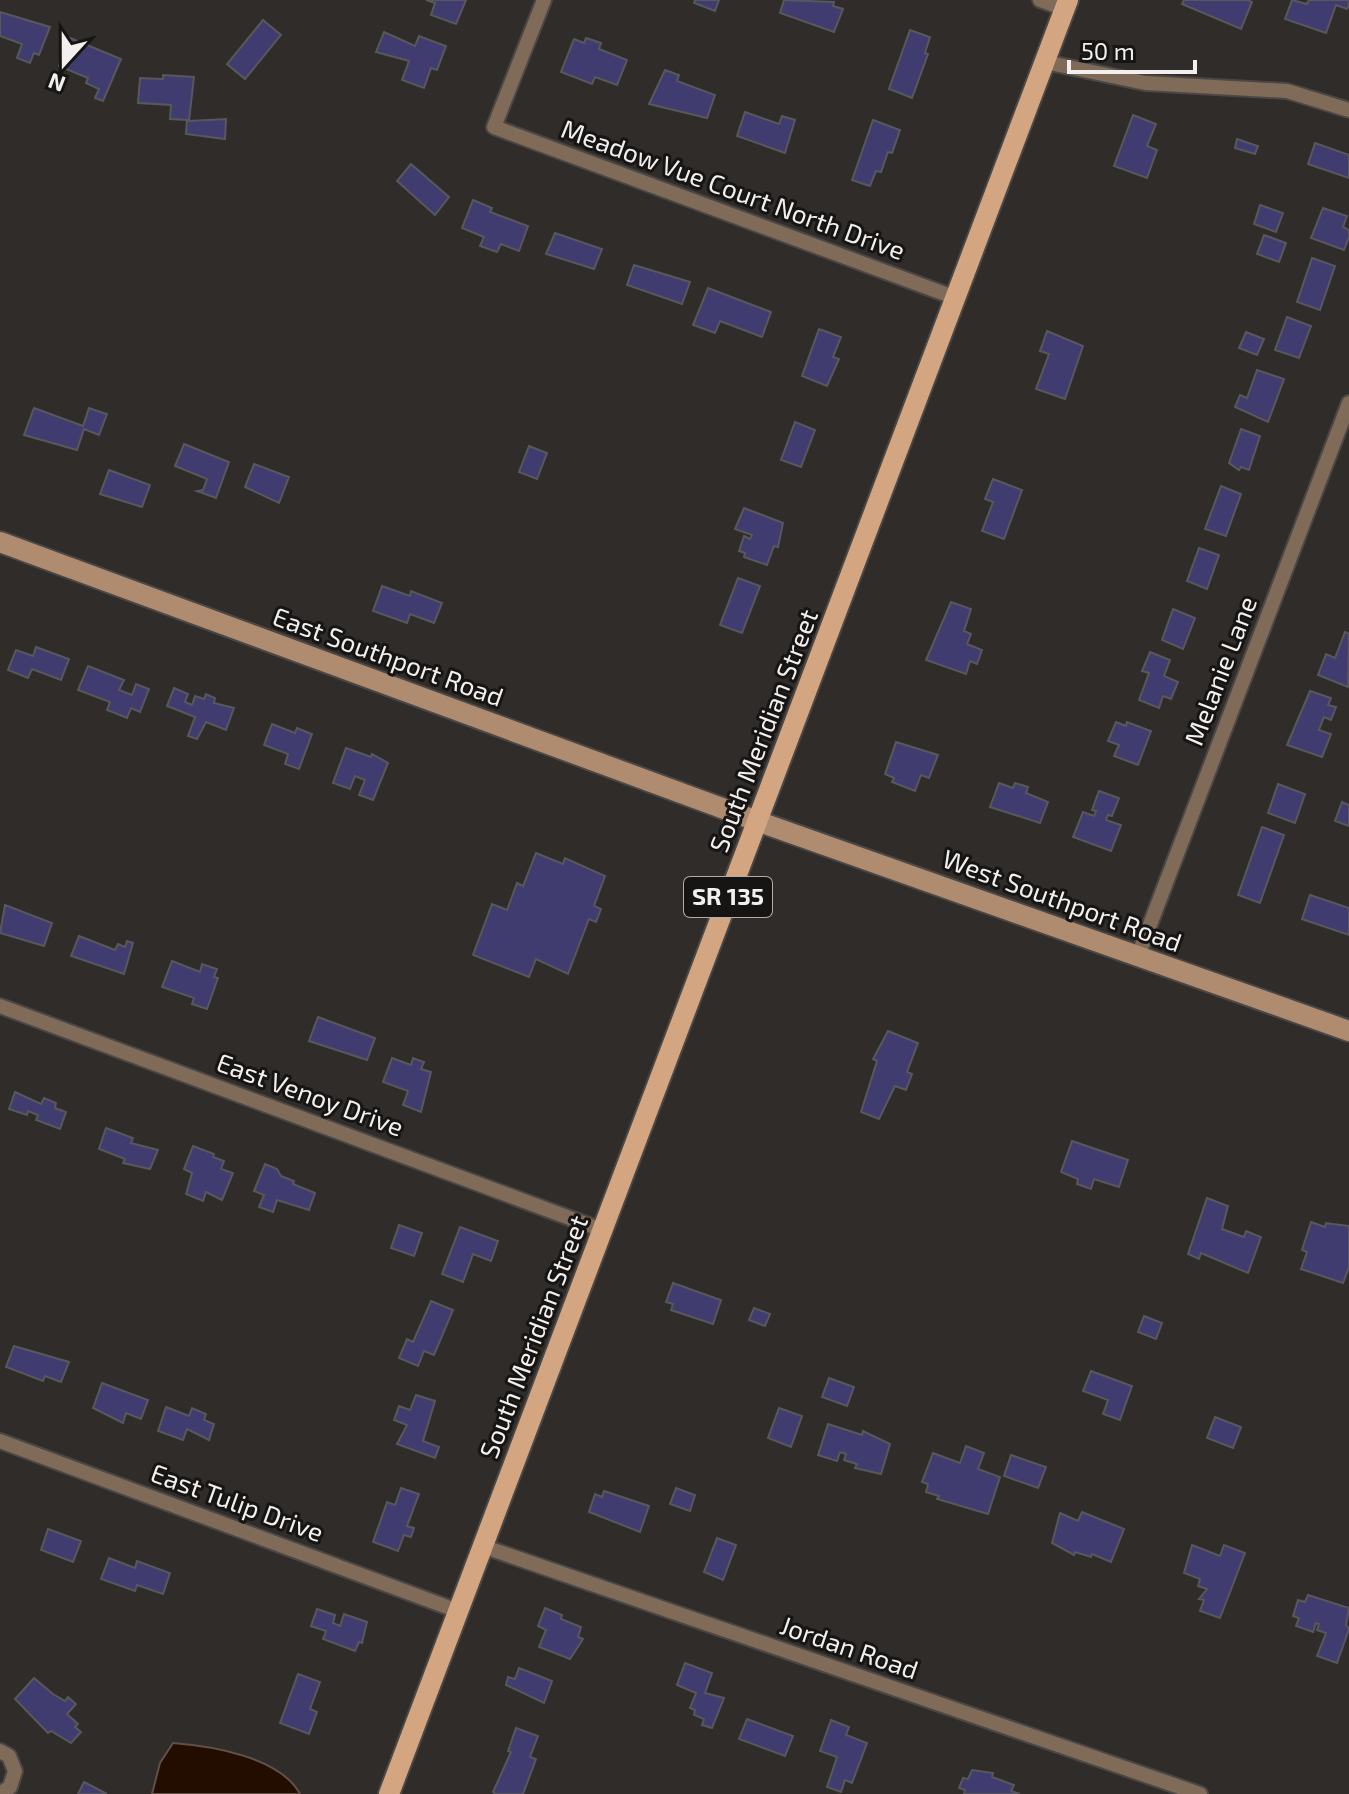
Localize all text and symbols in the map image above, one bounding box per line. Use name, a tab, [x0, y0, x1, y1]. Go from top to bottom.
north arrow	[24, 24, 104, 104]
scale bar	[1069, 24, 1195, 74]
text: 50 m	[1081, 36, 1135, 65]
text: N	[44, 69, 69, 99]
street label: Meadow Vue Court North Drive	[558, 112, 909, 265]
street label: Melanie Lane	[1177, 592, 1262, 749]
street label: East Southport Road	[269, 600, 508, 712]
street label: South Meridian Street	[702, 605, 823, 856]
street label: West Southport Road	[939, 842, 1186, 957]
road number: SR 135	[684, 877, 772, 917]
street label: East Venoy Drive	[213, 1045, 408, 1142]
street label: South Meridian Street	[472, 1211, 593, 1462]
street label: East Tulip Drive	[147, 1456, 328, 1547]
street label: Jordan Road	[776, 1609, 922, 1685]

